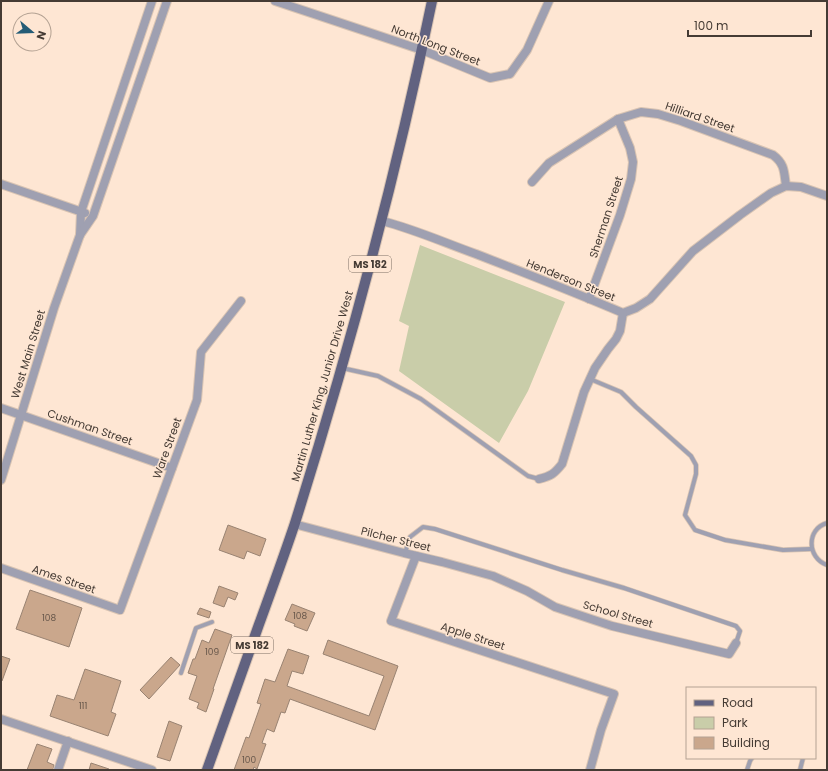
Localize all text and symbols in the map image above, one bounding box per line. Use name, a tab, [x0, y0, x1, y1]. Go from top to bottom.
north arrow	[12, 12, 52, 52]
scale bar	[688, 12, 811, 38]
text: 100 m	[694, 17, 728, 34]
street label: North Long Street	[389, 21, 483, 69]
text: N	[33, 29, 50, 42]
street label: Hilliard Street	[663, 98, 737, 136]
street label: Sherman Street	[585, 174, 627, 260]
street label: Henderson Street	[524, 255, 618, 305]
road number: MS 182	[349, 256, 391, 272]
street label: Martin Luther King, Junior Drive West	[287, 289, 357, 483]
street label: West Main Street	[7, 308, 49, 400]
street label: Cushman Street	[45, 405, 135, 449]
street label: Ware Street	[148, 415, 186, 481]
street label: Pilcher Street	[359, 523, 433, 555]
street label: Ames Street	[30, 561, 98, 597]
street label: School Street	[581, 596, 655, 632]
house number: 108	[293, 610, 307, 622]
house number: 108	[42, 612, 56, 624]
street label: Apple Street	[439, 618, 507, 654]
road number: MS 182	[231, 637, 273, 653]
house number: 109	[205, 646, 219, 658]
legend	[686, 687, 816, 759]
text: Road	[722, 694, 753, 711]
house number: 111	[79, 700, 87, 712]
text: Park	[722, 714, 749, 731]
text: Building	[722, 734, 770, 751]
house number: 100	[242, 754, 256, 766]

